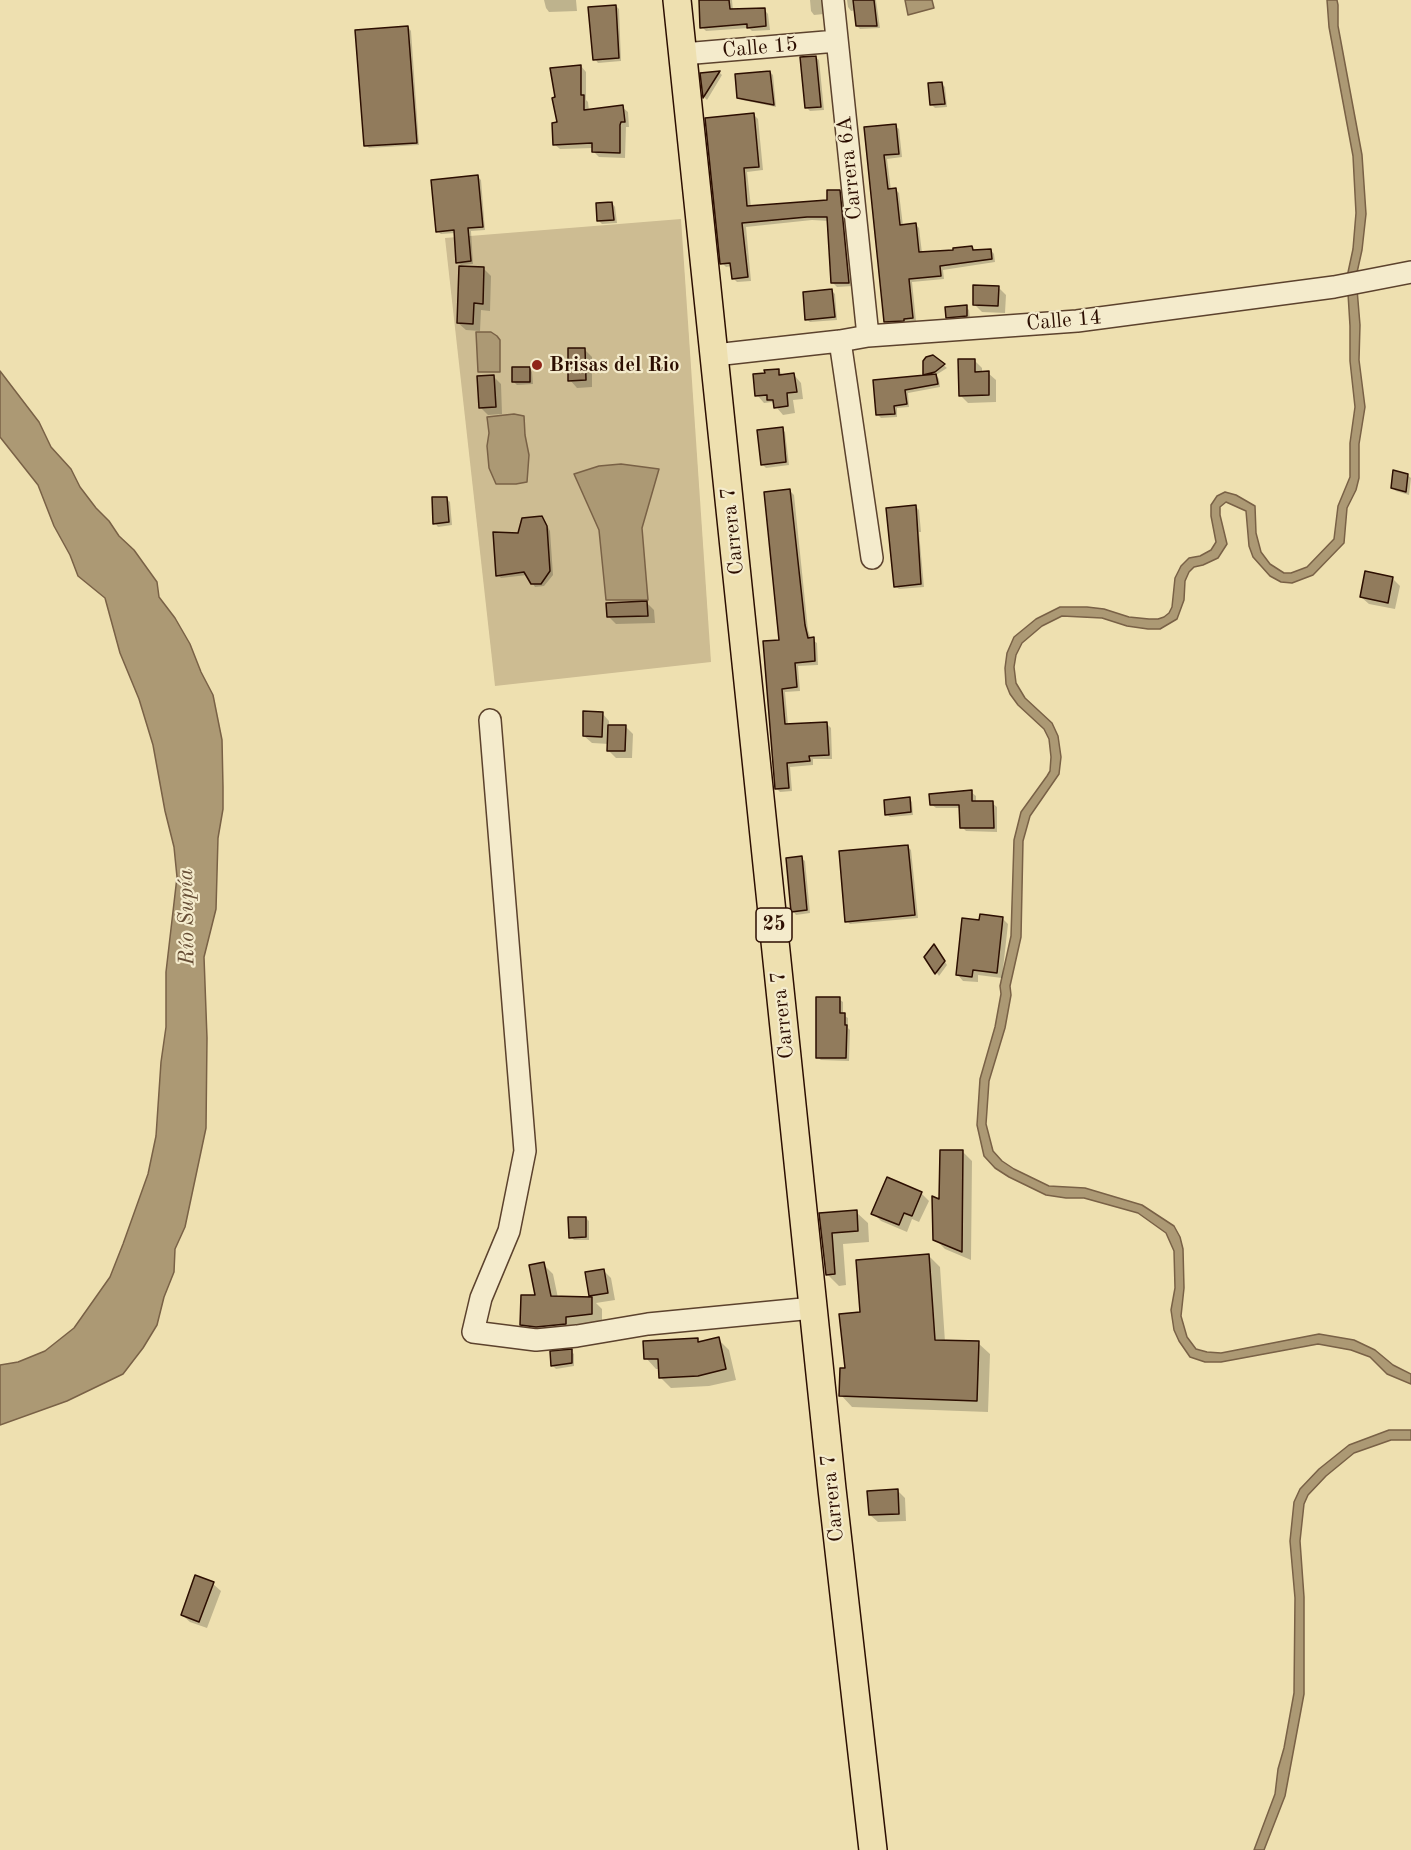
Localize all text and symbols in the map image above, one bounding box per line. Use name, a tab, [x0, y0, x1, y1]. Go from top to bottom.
street label: Calle 15	[721, 32, 799, 64]
street label: Carrera 6A	[832, 115, 868, 221]
street label: Calle 14	[1025, 305, 1103, 337]
place label: Brisas del Rio	[549, 352, 680, 378]
marker: Brisas del Rio	[530, 358, 544, 372]
street label: Carrera 7	[716, 486, 750, 576]
water label: Río Supía	[173, 868, 201, 966]
road number: 25	[756, 908, 792, 942]
street label: Carrera 7	[766, 970, 800, 1060]
street label: Carrera 7	[816, 1453, 850, 1543]

